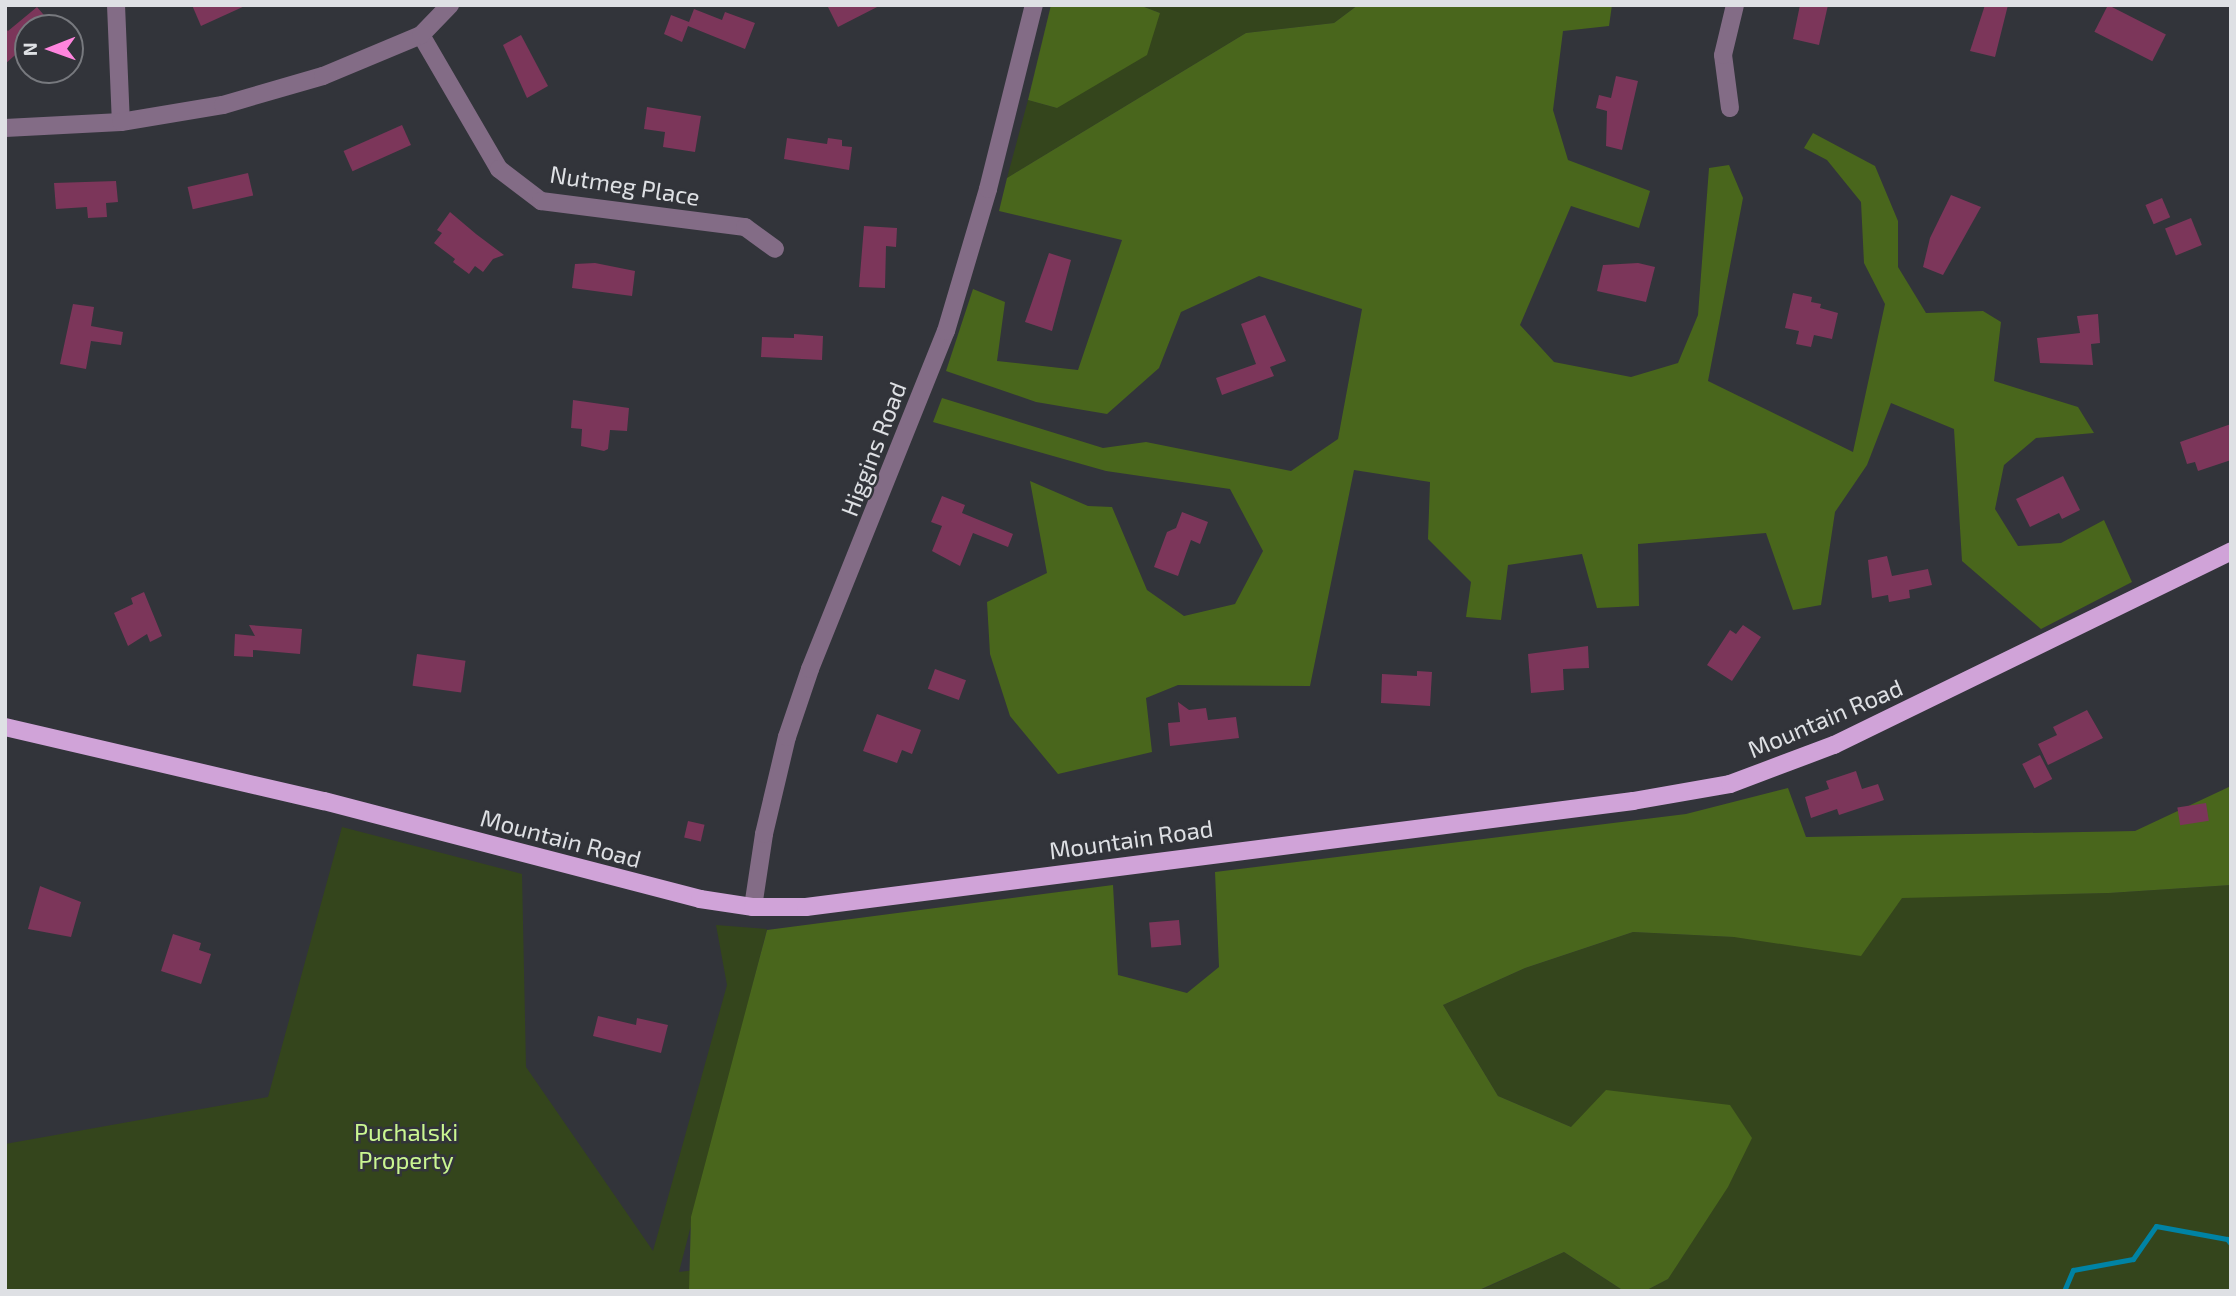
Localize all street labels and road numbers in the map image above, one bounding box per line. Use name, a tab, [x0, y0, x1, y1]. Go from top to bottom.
street label: Nutmeg Place	[548, 159, 702, 211]
street label: Higgins Road	[834, 378, 912, 520]
street label: Mountain Road	[1743, 672, 1907, 764]
street label: Mountain Road	[478, 803, 644, 873]
street label: Mountain Road	[1047, 813, 1215, 865]

